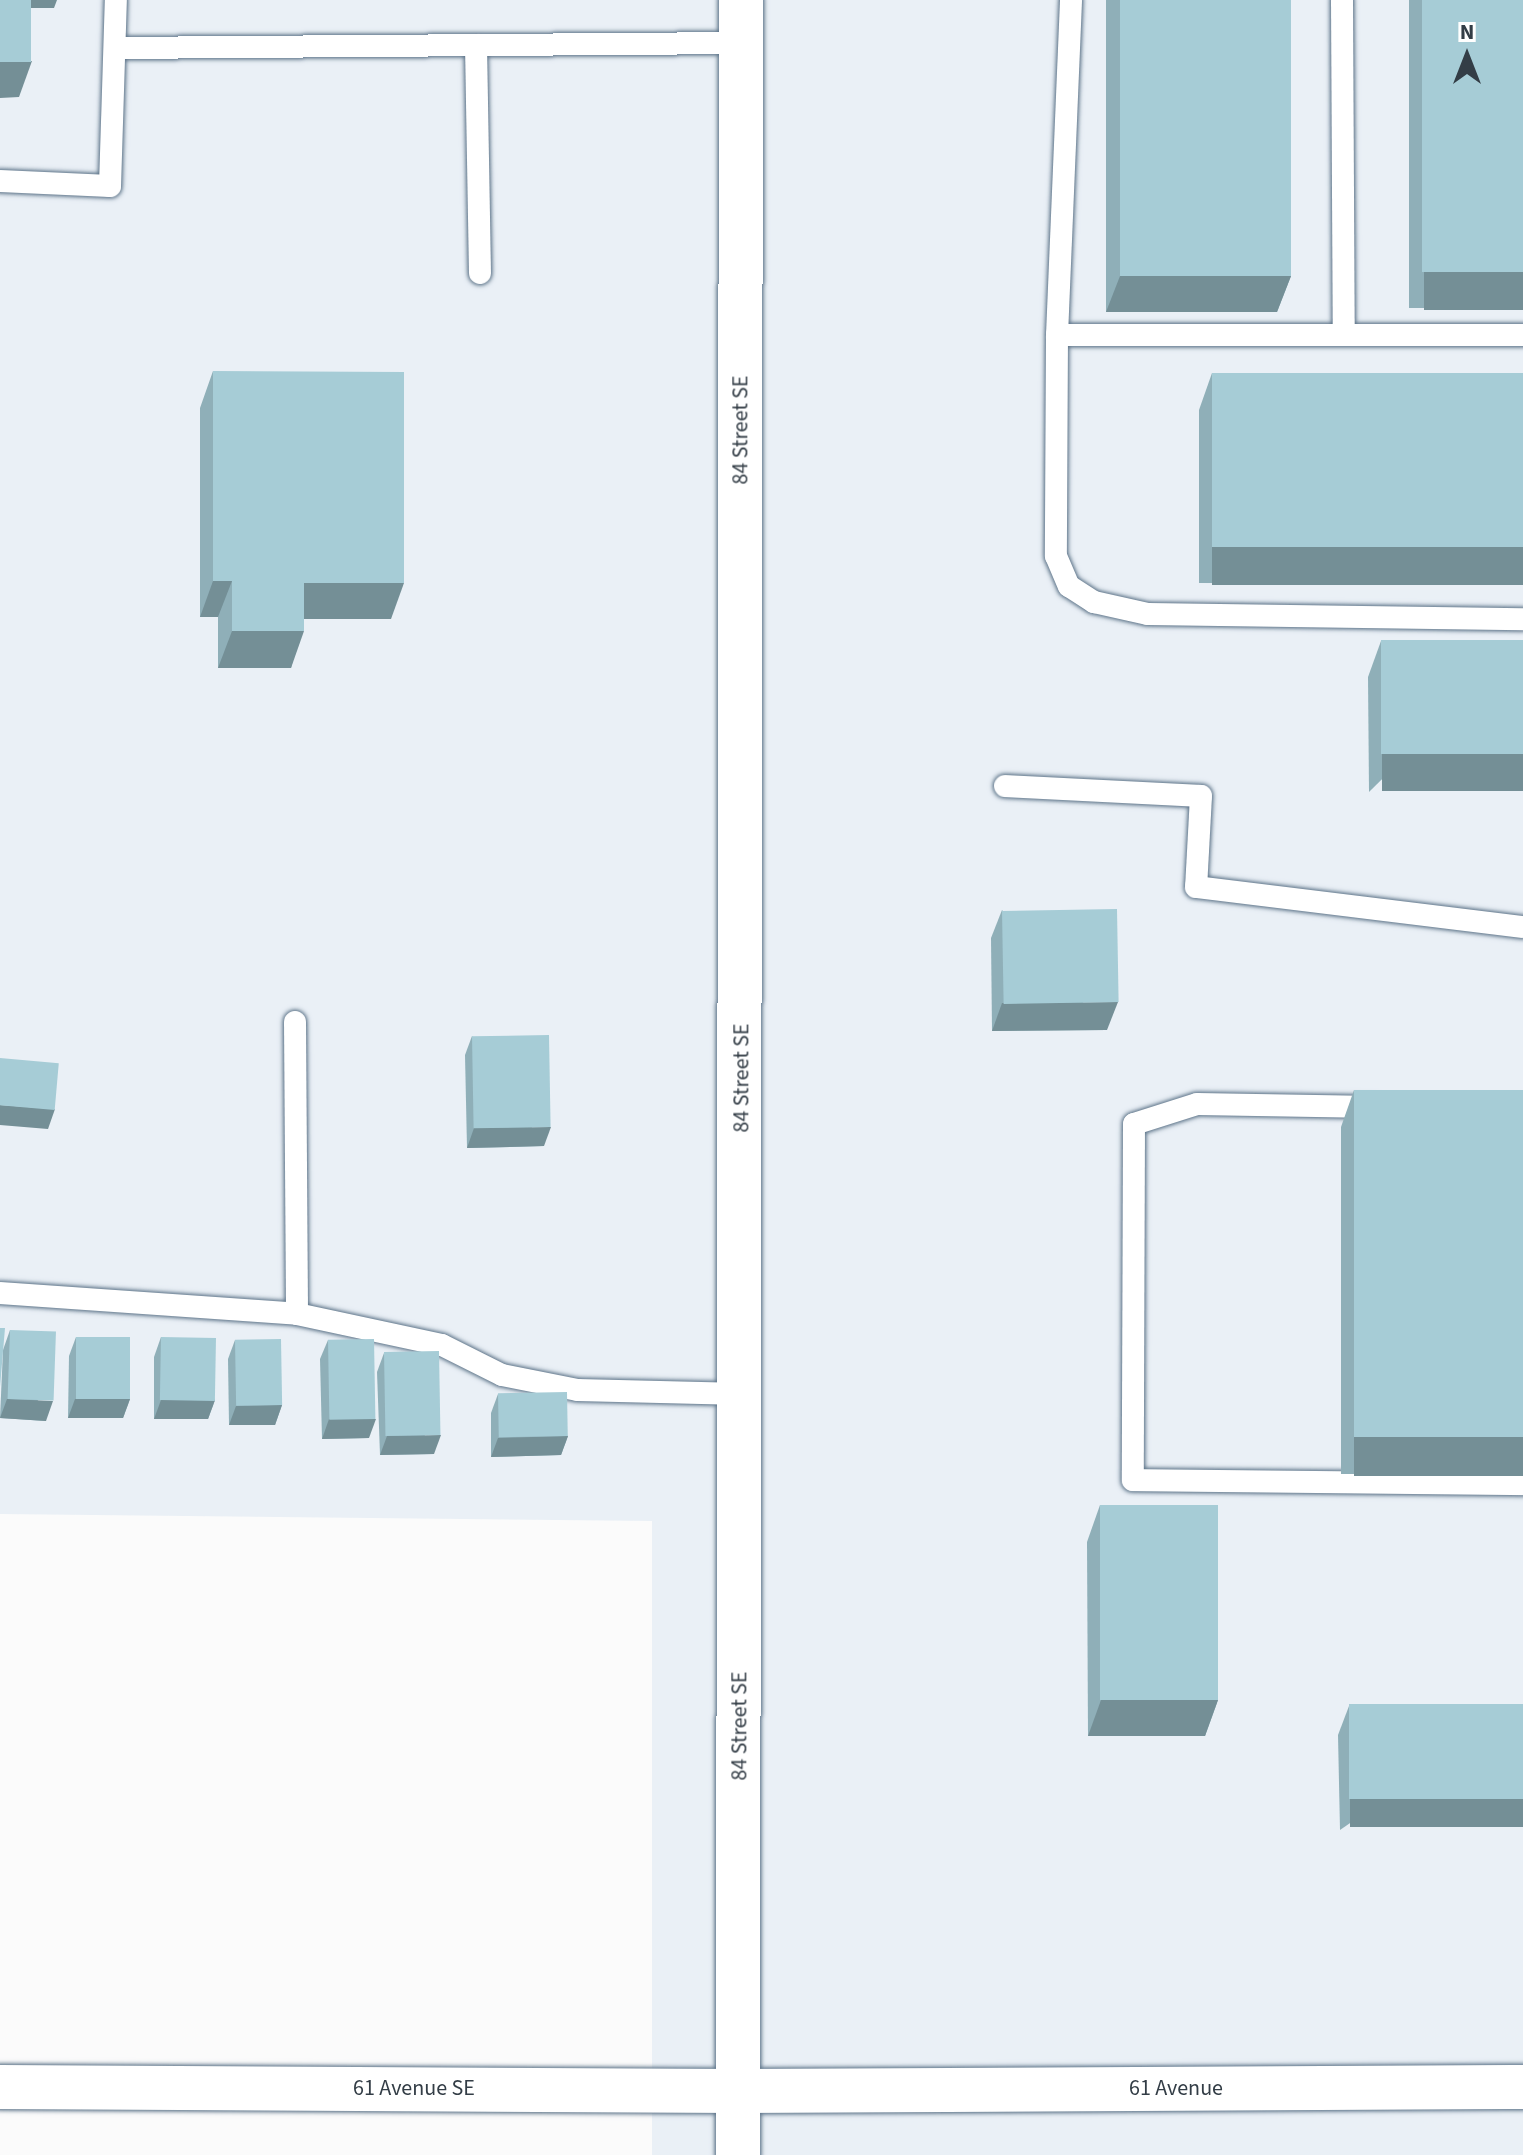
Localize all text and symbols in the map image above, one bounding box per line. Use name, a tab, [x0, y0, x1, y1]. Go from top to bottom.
north arrow	[1427, 16, 1507, 96]
text: N	[1460, 16, 1474, 48]
street label: 84 Street SE	[728, 375, 754, 485]
street label: 84 Street SE	[729, 1023, 755, 1133]
street label: 84 Street SE	[727, 1671, 753, 1781]
street label: 61 Avenue SE	[353, 2076, 475, 2102]
street label: 61 Avenue	[1129, 2076, 1223, 2102]

